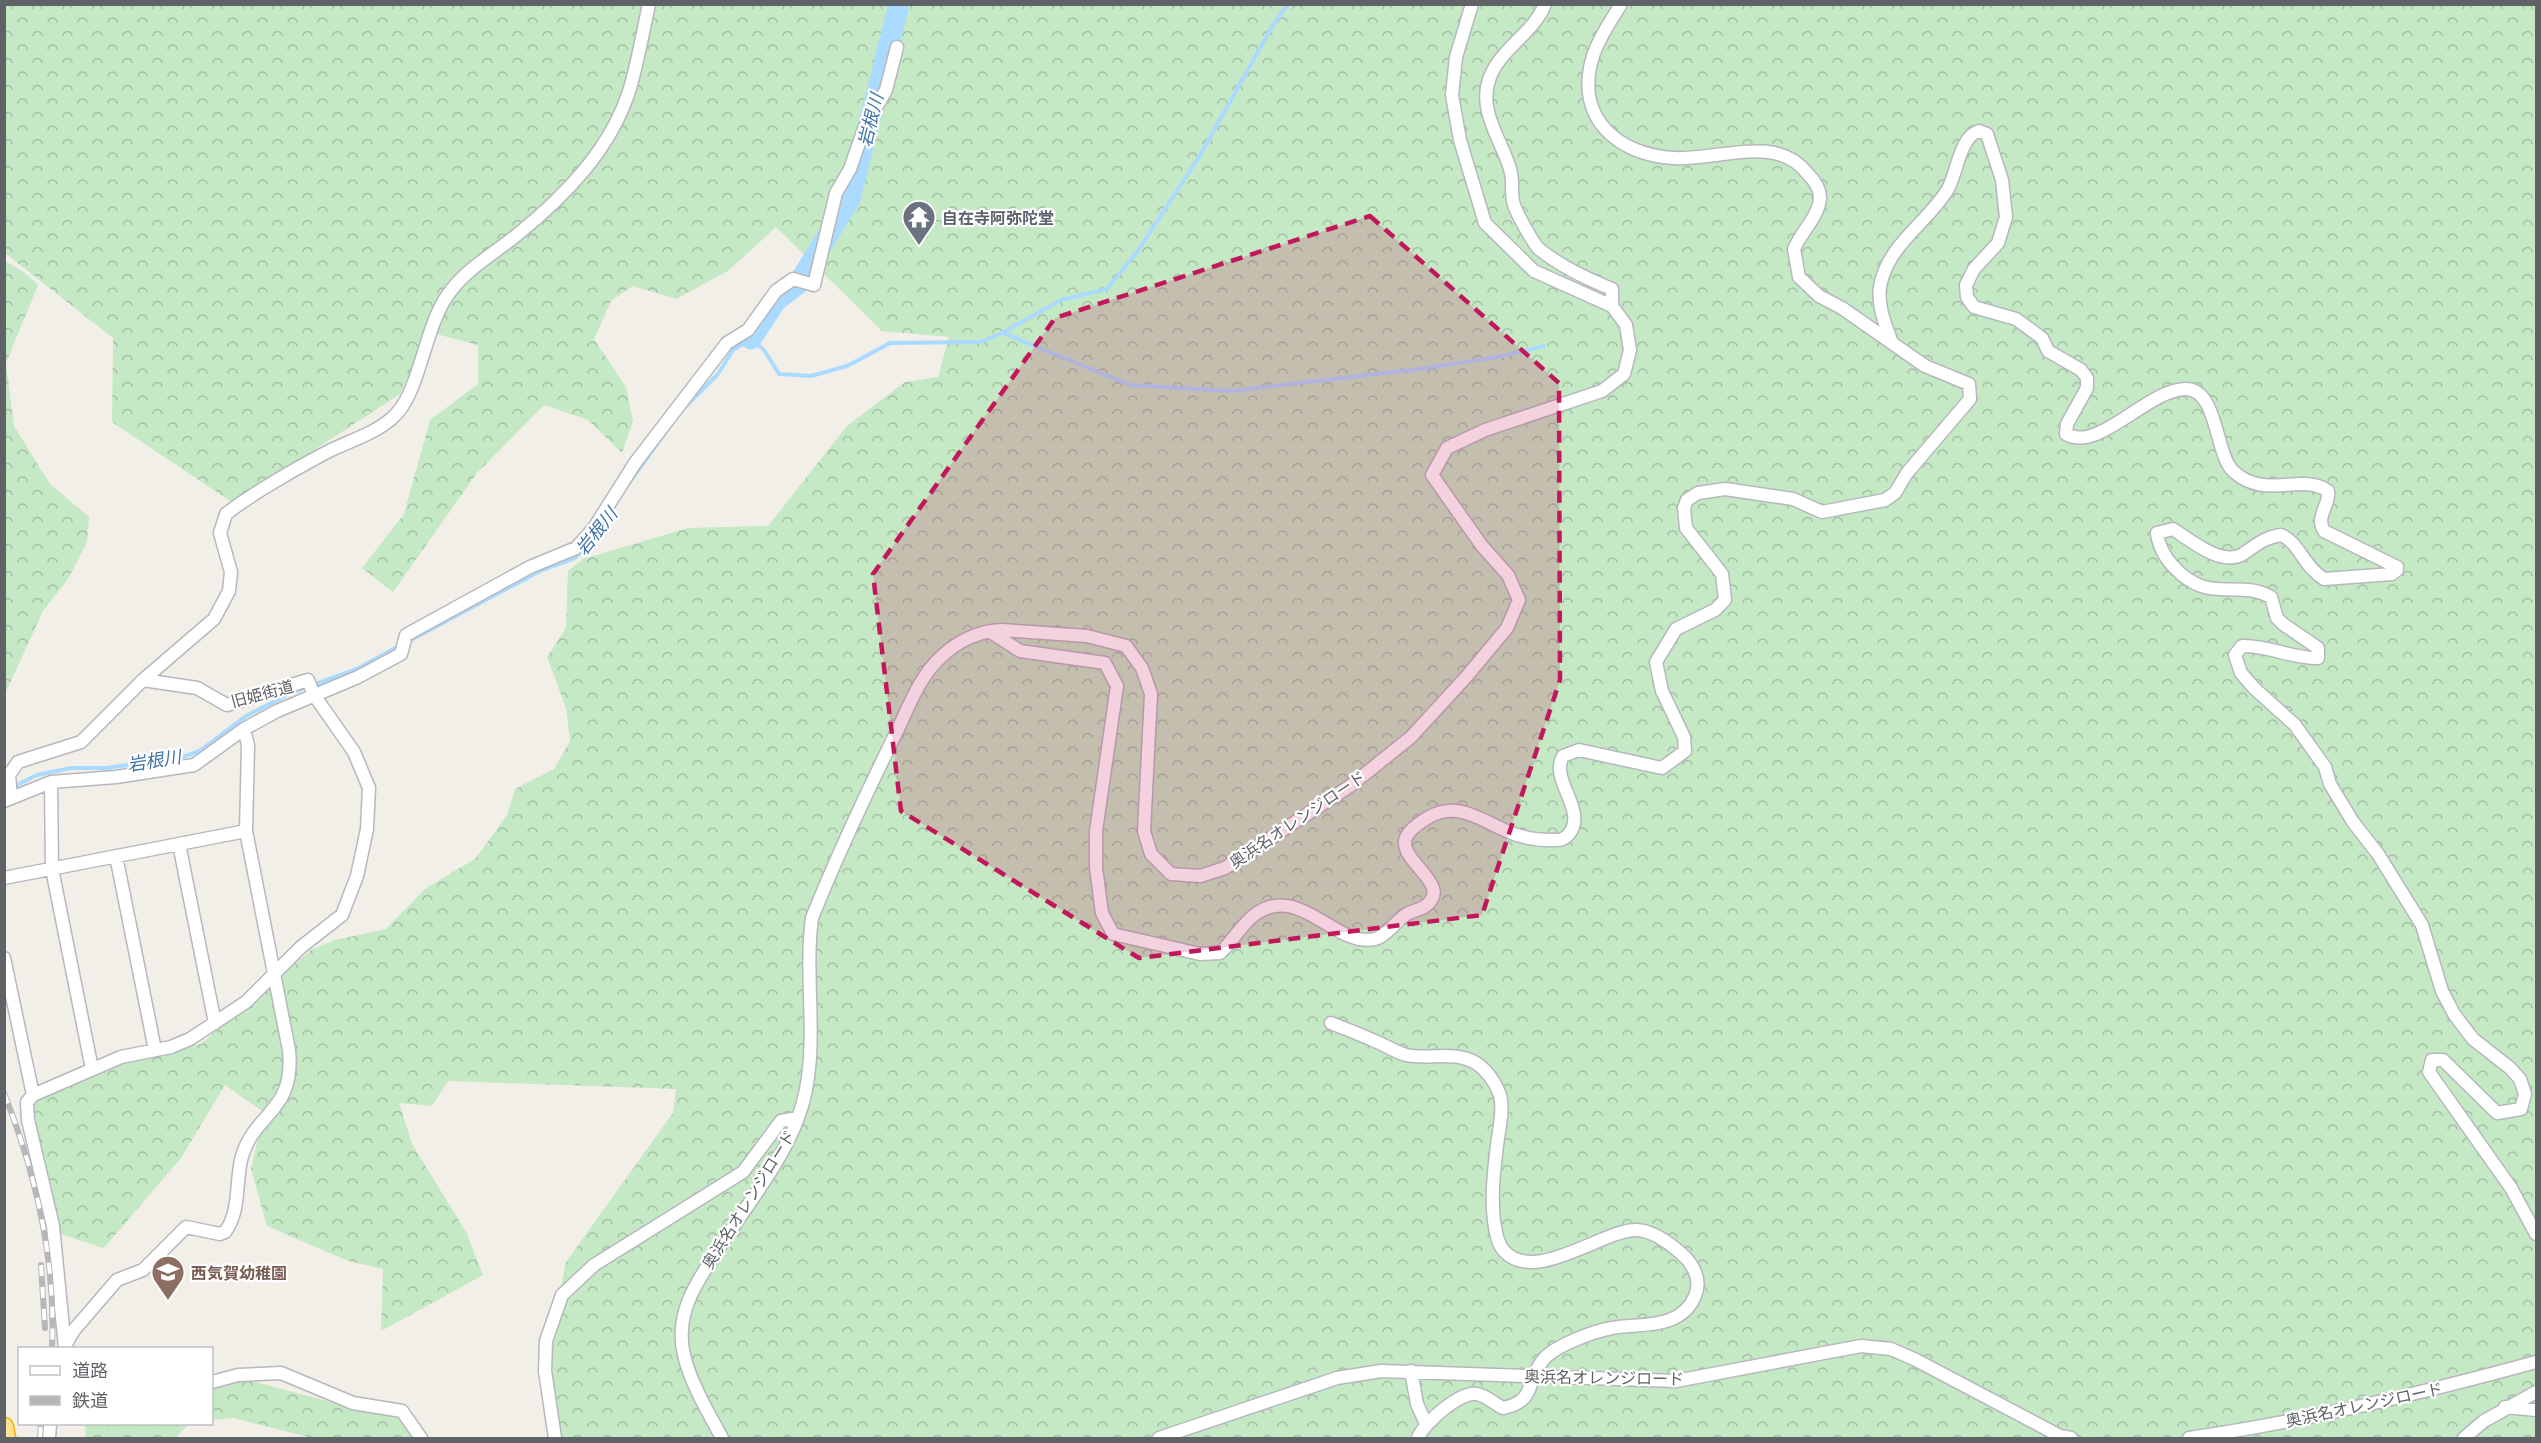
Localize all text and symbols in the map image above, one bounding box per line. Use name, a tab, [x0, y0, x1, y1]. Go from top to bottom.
water label: 岩根川	[853, 89, 888, 149]
temple icon: 自在寺阿弥陀堂	[901, 199, 937, 246]
place label: 自在寺阿弥陀堂	[942, 208, 1054, 227]
water label: 岩根川	[570, 502, 623, 559]
street label: 旧姫街道	[229, 676, 295, 710]
water label: 岩根川	[126, 745, 184, 775]
street label: 奥浜名オレンジロード	[1225, 766, 1369, 872]
street label: 奥浜名オレンジロード	[698, 1126, 798, 1272]
school or university icon: 西気賀幼稚園	[150, 1254, 186, 1301]
place label: 西気賀幼稚園	[191, 1263, 287, 1282]
legend	[18, 1347, 213, 1425]
text: 道路	[72, 1359, 108, 1381]
street label: 奥浜名オレンジロード	[1524, 1366, 1684, 1388]
street label: 奥浜名オレンジロード	[2284, 1378, 2444, 1430]
text: 鉄道	[72, 1389, 108, 1411]

